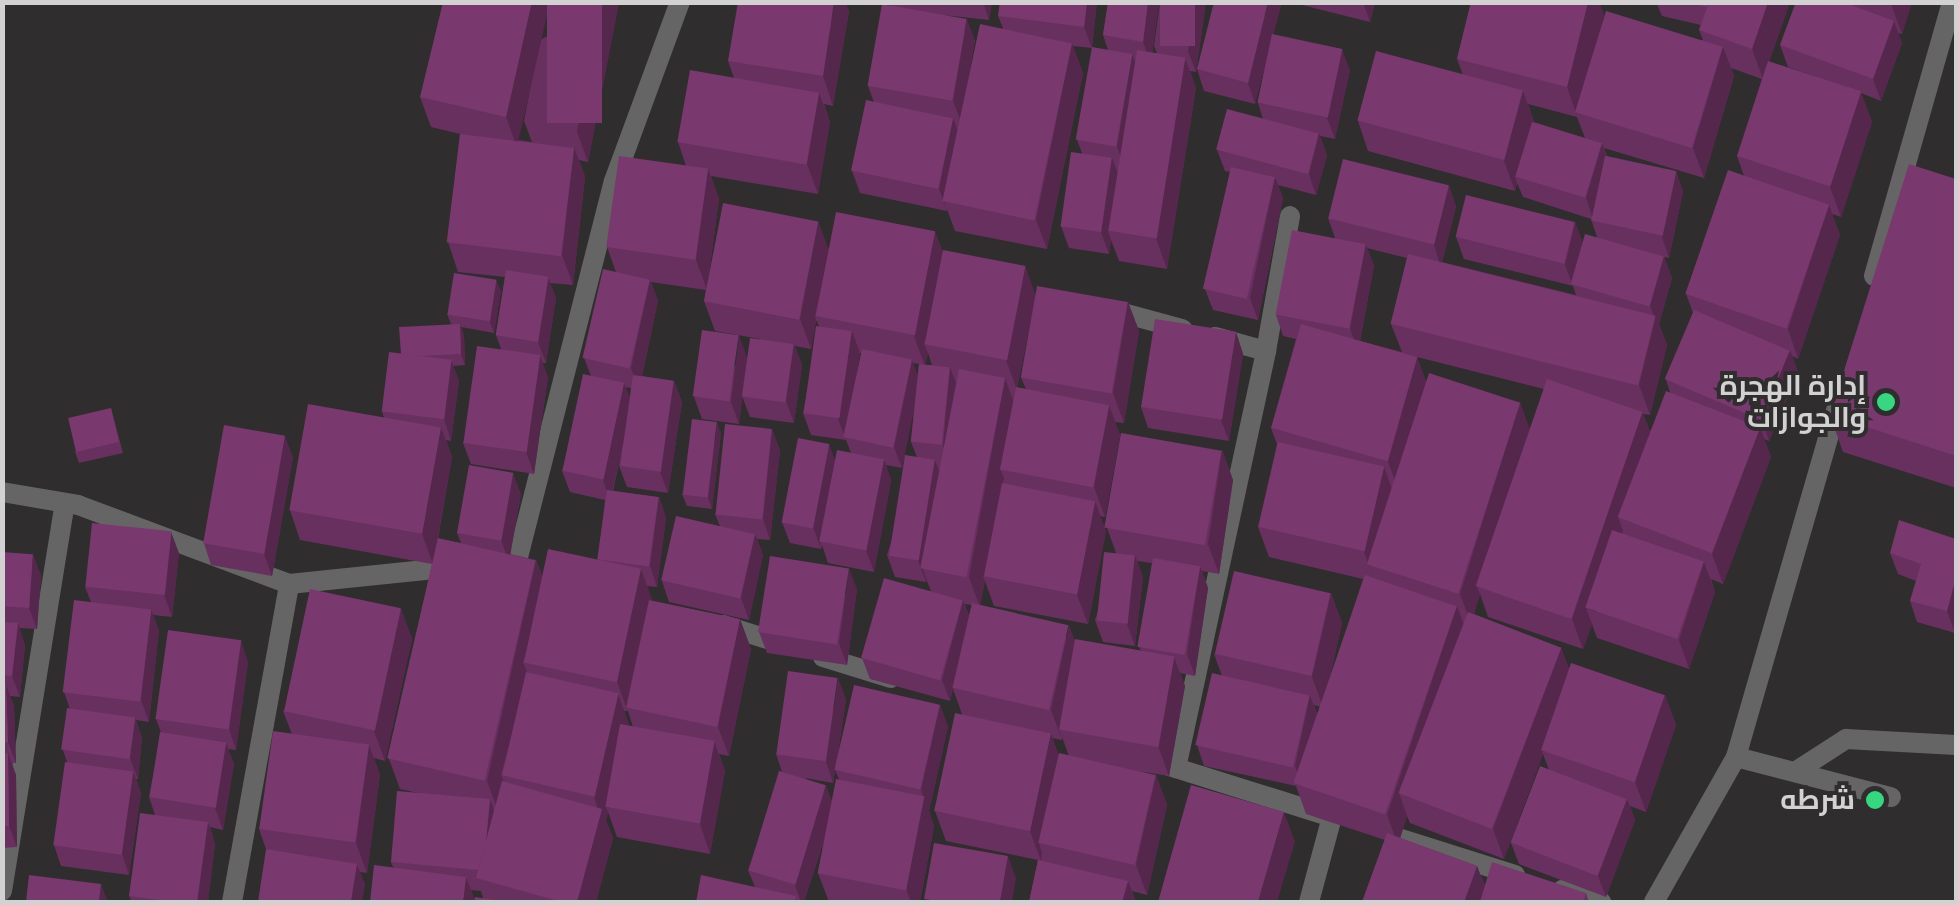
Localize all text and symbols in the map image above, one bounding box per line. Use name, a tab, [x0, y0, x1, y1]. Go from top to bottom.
place label: إدارة الهجرة والجوازات	[1720, 369, 1866, 435]
marker: إدارة الهجرة والجوازات	[1875, 391, 1897, 413]
place label: شرطه	[1780, 783, 1855, 817]
marker: شرطه	[1864, 789, 1886, 811]

